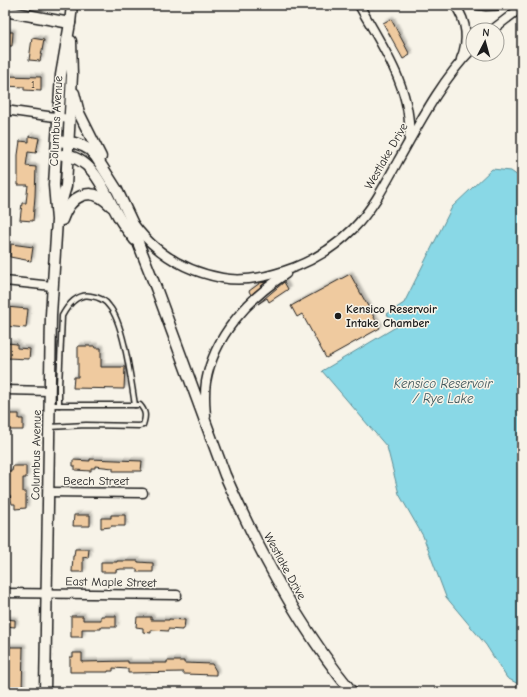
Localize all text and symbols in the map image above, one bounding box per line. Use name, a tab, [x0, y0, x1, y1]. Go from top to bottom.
north arrow	[465, 22, 505, 62]
text: N	[482, 26, 490, 39]
street label: Columbus Avenue	[47, 75, 65, 167]
house number: 1	[31, 79, 35, 91]
street label: Westlake Drive	[361, 120, 411, 192]
place label: Kensico Reservoir Intake Chamber	[346, 302, 437, 330]
marker: Kensico Reservoir Intake Chamber	[333, 311, 343, 321]
water label: Kensico Reservoir / Rye Lake	[394, 376, 493, 406]
street label: Columbus Avenue	[28, 410, 44, 500]
street label: Beech Street	[63, 474, 129, 488]
street label: Westlake Drive	[261, 530, 309, 602]
street label: East Maple Street	[65, 574, 157, 590]

